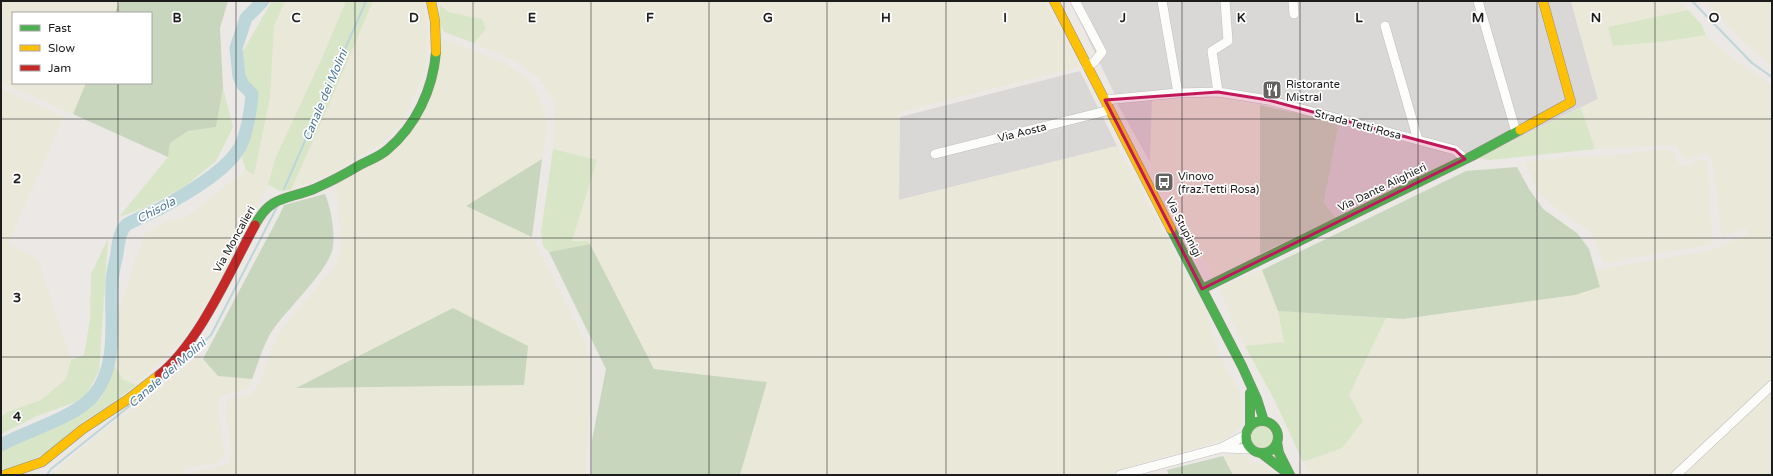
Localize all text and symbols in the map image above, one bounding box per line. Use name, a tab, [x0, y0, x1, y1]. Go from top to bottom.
text: B	[172, 10, 182, 26]
text: C	[291, 10, 301, 26]
text: D	[409, 10, 419, 26]
text: E	[528, 10, 536, 26]
text: F	[646, 10, 654, 26]
text: G	[763, 10, 773, 26]
text: H	[881, 10, 891, 26]
text: I	[1003, 10, 1007, 26]
text: J	[1119, 10, 1126, 26]
text: K	[1237, 10, 1246, 26]
text: L	[1355, 10, 1363, 26]
text: M	[1472, 10, 1484, 26]
text: N	[1591, 10, 1601, 26]
text: O	[1709, 10, 1720, 26]
legend	[12, 12, 152, 84]
text: Fast	[48, 21, 72, 35]
text: Slow	[48, 41, 75, 55]
water label: Canale dei Molini	[300, 46, 351, 143]
text: Jam	[48, 61, 71, 75]
place label: Ristorante Mistral	[1286, 78, 1340, 104]
restaurant icon: Ristorante Mistral	[1261, 79, 1283, 101]
street label: Strada Tetti Rosa	[1313, 107, 1403, 142]
street label: Via Aosta	[996, 120, 1048, 145]
street label: Via Dante Alighieri	[1336, 160, 1428, 214]
place label: Vinovo (fraz.Tetti Rosa)	[1178, 170, 1259, 196]
text: 2	[13, 171, 21, 187]
bus stop icon: Vinovo (fraz.Tetti Rosa)	[1153, 171, 1175, 193]
water label: Chisola	[134, 194, 178, 226]
street label: Via Stupinigi	[1163, 195, 1204, 259]
street label: Via Moncalieri	[211, 204, 258, 275]
text: 3	[13, 290, 21, 306]
water label: Canale dei Molini	[126, 334, 210, 410]
text: 4	[13, 409, 22, 425]

